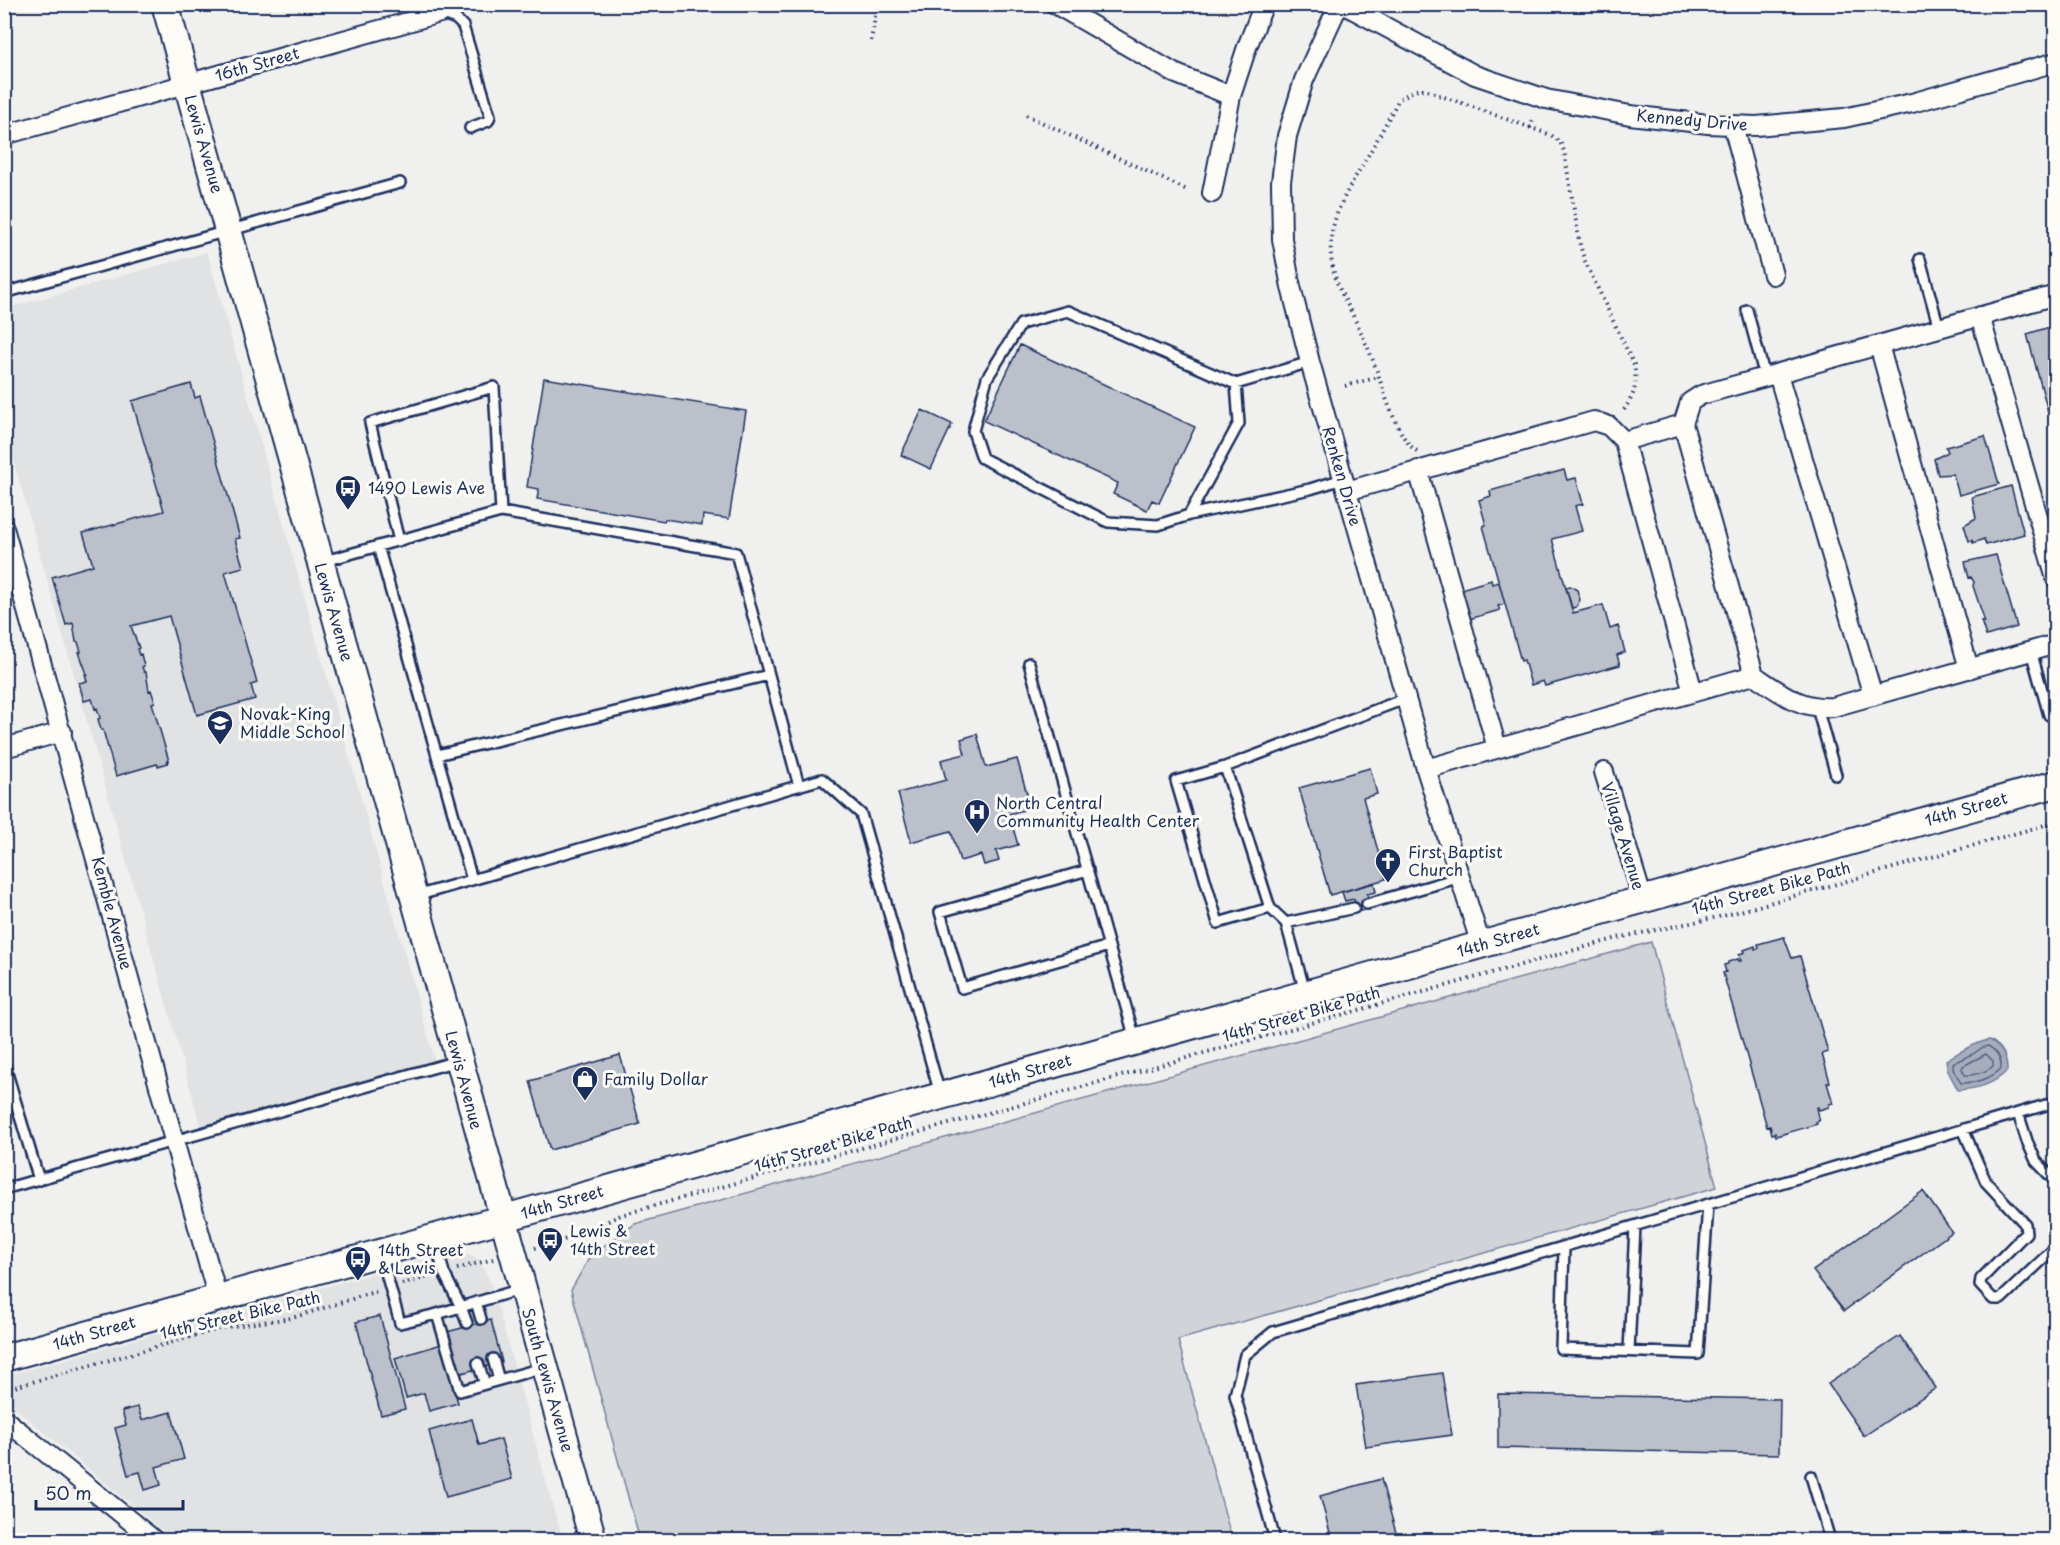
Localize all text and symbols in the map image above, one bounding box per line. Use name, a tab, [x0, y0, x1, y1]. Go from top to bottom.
street label: 16th Street	[212, 39, 302, 86]
street label: Lewis Avenue	[179, 92, 231, 196]
street label: Kennedy Drive	[1636, 102, 1749, 136]
street label: Renken Drive	[1317, 423, 1369, 529]
bus stop icon: 1490 Lewis Ave	[333, 473, 363, 511]
place label: 1490 Lewis Ave	[368, 475, 485, 499]
street label: Lewis Avenue	[309, 560, 361, 664]
place label: Novak-King Middle School	[240, 701, 345, 743]
school or university icon: Novak-King Middle School	[205, 708, 235, 746]
street label: Village Avenue	[1596, 779, 1652, 893]
street label: 14th Street	[1921, 785, 2010, 831]
place label: North Central Community Health Center	[996, 790, 1200, 832]
hospital icon: North Central Community Health Center	[962, 797, 992, 835]
place label: First Baptist Church	[1408, 839, 1503, 881]
church icon: First Baptist Church	[1373, 846, 1403, 884]
street label: Kemble Avenue	[86, 853, 140, 972]
street label: 14th Street Bike Path	[1689, 854, 1853, 920]
street label: 14th Street	[1453, 916, 1542, 962]
street label: 14th Street Bike Path	[1219, 979, 1383, 1047]
street label: Lewis Avenue	[440, 1028, 490, 1132]
street label: 14th Street	[985, 1047, 1074, 1093]
shop icon: Family Dollar	[570, 1064, 600, 1102]
place label: Family Dollar	[604, 1066, 709, 1090]
street label: 14th Street Bike Path	[751, 1109, 915, 1177]
street label: 14th Street	[517, 1178, 606, 1224]
place label: Lewis & 14th Street	[570, 1218, 656, 1260]
bus stop icon: Lewis & 14th Street	[535, 1225, 565, 1263]
place label: 14th Street & Lewis	[378, 1237, 464, 1279]
bus stop icon: 14th Street & Lewis	[343, 1244, 373, 1282]
street label: 14th Street Bike Path	[157, 1284, 322, 1344]
street label: South Lewis Avenue	[517, 1305, 581, 1455]
street label: 14th Street	[49, 1309, 138, 1355]
scale bar	[36, 1473, 183, 1511]
text: 50 m	[45, 1479, 92, 1506]

